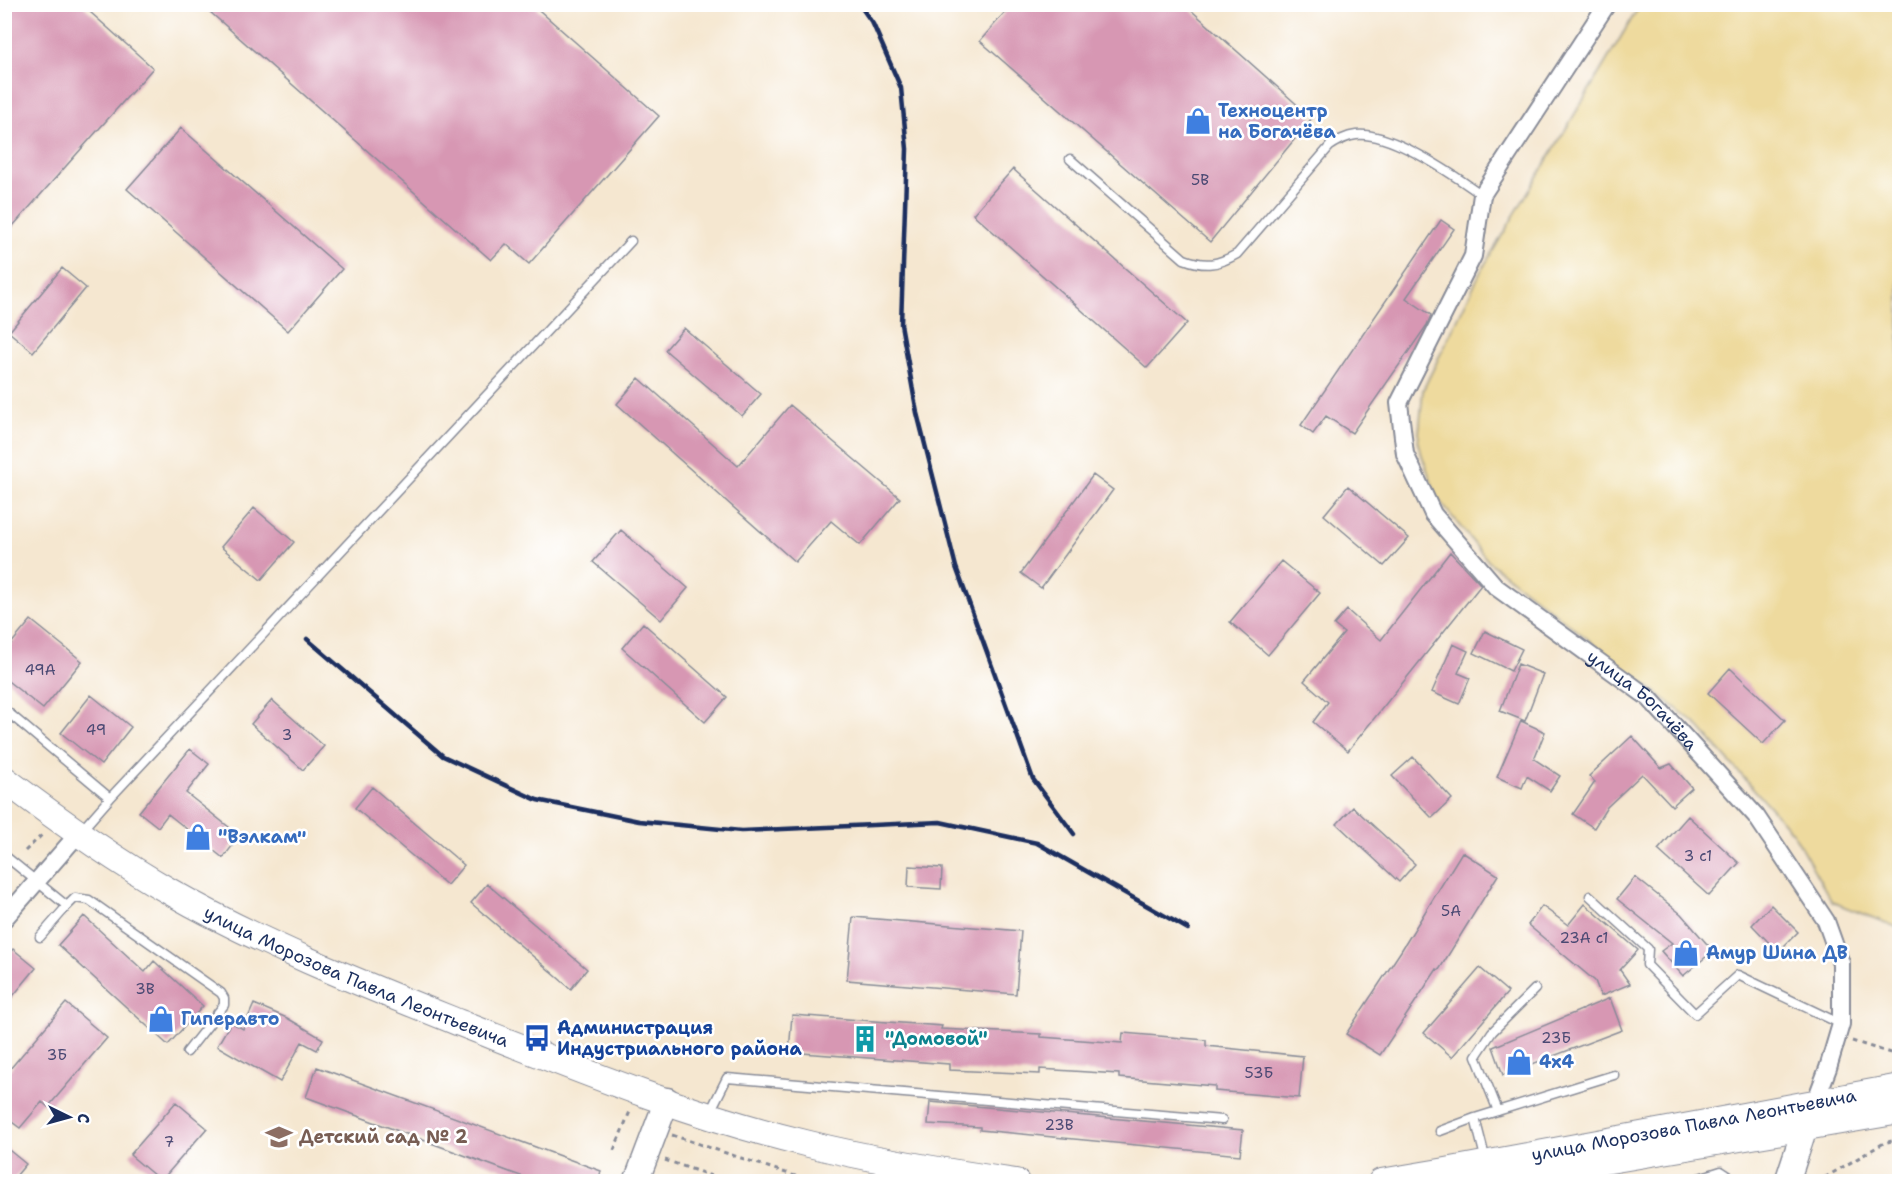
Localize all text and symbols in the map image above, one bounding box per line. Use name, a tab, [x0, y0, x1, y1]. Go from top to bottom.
place label: Техноцентр на Богачёва	[1218, 99, 1336, 144]
shop icon: Техноцентр на Богачёва	[1183, 106, 1213, 136]
house number: 5В	[1191, 170, 1209, 190]
street label: улица Богачёва	[1582, 645, 1703, 756]
house number: 49А	[24, 660, 56, 680]
house number: 49	[86, 720, 106, 740]
house number: 3	[282, 725, 292, 745]
shop icon: "Вэлкам"	[183, 822, 213, 852]
place label: "Вэлкам"	[218, 825, 306, 849]
house number: 3 с1	[1684, 846, 1712, 866]
street label: улица Морозова Павла Леонтьевича	[200, 900, 512, 1053]
house number: 5А	[1441, 901, 1461, 921]
house number: 23А с1	[1559, 928, 1609, 948]
shop icon: Амур Шина ДВ	[1671, 938, 1701, 968]
place label: Амур Шина ДВ	[1706, 941, 1848, 965]
house number: 3В	[135, 979, 155, 999]
shop icon: Гиперавто	[146, 1004, 176, 1034]
place label: Гиперавто	[181, 1007, 279, 1031]
place label: Администрация Индустриального района	[557, 1016, 802, 1061]
bus stop icon: Администрация Индустриального района	[522, 1023, 552, 1053]
building icon: "Домовой"	[850, 1024, 880, 1054]
place label: "Домовой"	[885, 1027, 988, 1051]
house number: 23Б	[1541, 1028, 1571, 1048]
house number: 3Б	[47, 1045, 67, 1065]
shop icon: 4х4	[1504, 1047, 1534, 1077]
place label: 4х4	[1539, 1050, 1575, 1074]
house number: 53Б	[1245, 1063, 1273, 1083]
street label: улица Морозова Павла Леонтьевича	[1530, 1083, 1858, 1167]
north arrow	[39, 1087, 99, 1147]
text: С	[73, 1112, 94, 1124]
house number: 23В	[1044, 1115, 1074, 1135]
school or university icon: Детский сад № 2	[264, 1122, 294, 1152]
place label: Детский сад № 2	[299, 1125, 468, 1149]
house number: 7	[164, 1132, 174, 1152]

